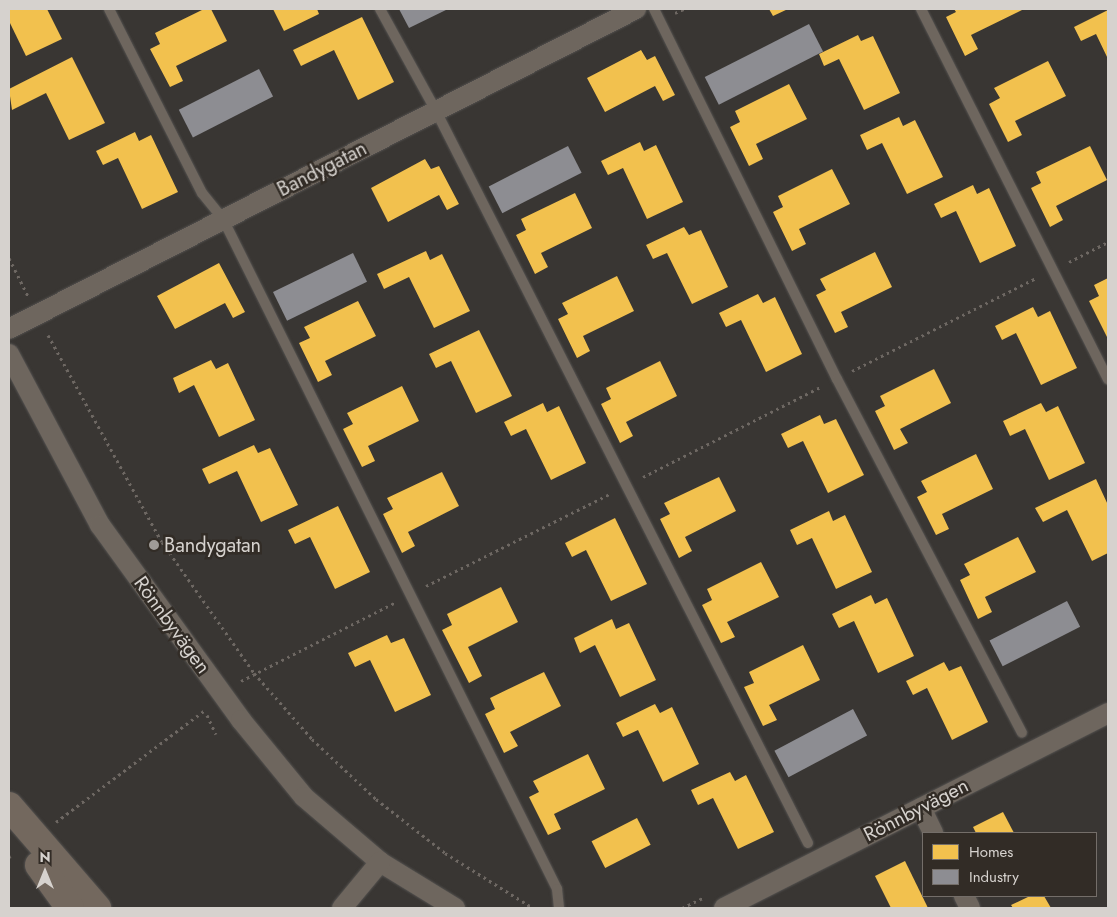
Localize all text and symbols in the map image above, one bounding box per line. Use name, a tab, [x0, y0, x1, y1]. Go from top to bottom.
street label: Bandygatan	[273, 136, 371, 202]
place label: Bandygatan	[164, 533, 261, 557]
marker: Bandygatan	[148, 539, 160, 551]
street label: Rönnbyvägen	[129, 572, 215, 678]
street label: Rönnbyvägen	[860, 773, 972, 847]
legend	[922, 832, 1097, 897]
text: Homes	[969, 841, 1013, 863]
north arrow	[20, 847, 70, 897]
text: N	[39, 847, 51, 867]
text: Industry	[969, 866, 1019, 888]

